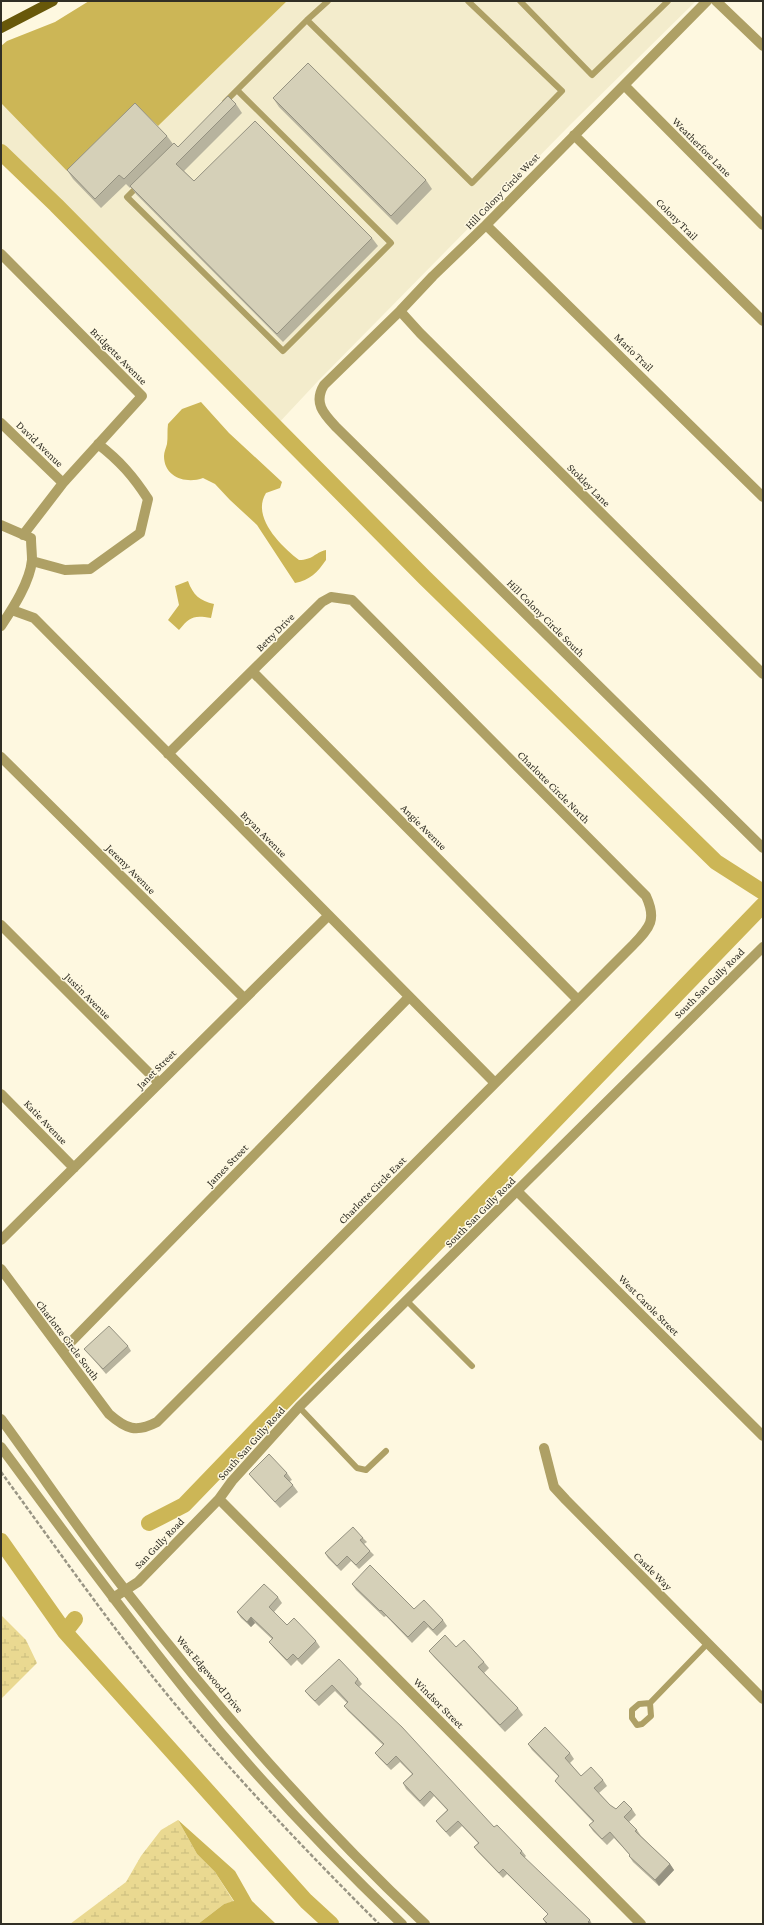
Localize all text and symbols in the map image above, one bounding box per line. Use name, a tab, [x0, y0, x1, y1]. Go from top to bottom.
street label: Weatherfore Lane	[670, 115, 734, 179]
street label: Hill Colony Circle West	[463, 150, 542, 232]
street label: Colony Trail	[653, 196, 700, 243]
street label: Bridgette Avenue	[87, 325, 150, 388]
street label: Mario Trail	[612, 331, 656, 373]
street label: David Avenue	[14, 419, 66, 469]
street label: Stokley Lane	[564, 461, 613, 510]
street label: Hill Colony Circle South	[504, 577, 587, 660]
street label: Betty Drive	[253, 610, 297, 654]
street label: Charlotte Circle North	[515, 748, 593, 826]
street label: Angie Avenue	[398, 802, 449, 853]
street label: Bryan Avenue	[238, 808, 290, 860]
street label: Jeremy Avenue	[102, 841, 158, 897]
street label: South San Gully Road	[671, 945, 747, 1021]
street label: Justin Avenue	[61, 970, 114, 1022]
street label: Janet Street	[133, 1047, 179, 1093]
street label: Katie Avenue	[22, 1097, 70, 1147]
street label: James Street	[203, 1141, 251, 1190]
street label: Charlotte Circle East	[336, 1154, 408, 1226]
street label: South San Gully Road	[442, 1174, 518, 1250]
street label: West Carole Street	[616, 1272, 682, 1338]
street label: Charlotte Circle South	[34, 1298, 102, 1382]
street label: South San Gully Road	[215, 1404, 288, 1483]
street label: San Gully Road	[132, 1515, 187, 1572]
street label: Castle Way	[631, 1549, 675, 1594]
street label: West Edgewood Drive	[173, 1633, 246, 1716]
street label: Windsor Street	[411, 1675, 467, 1731]

